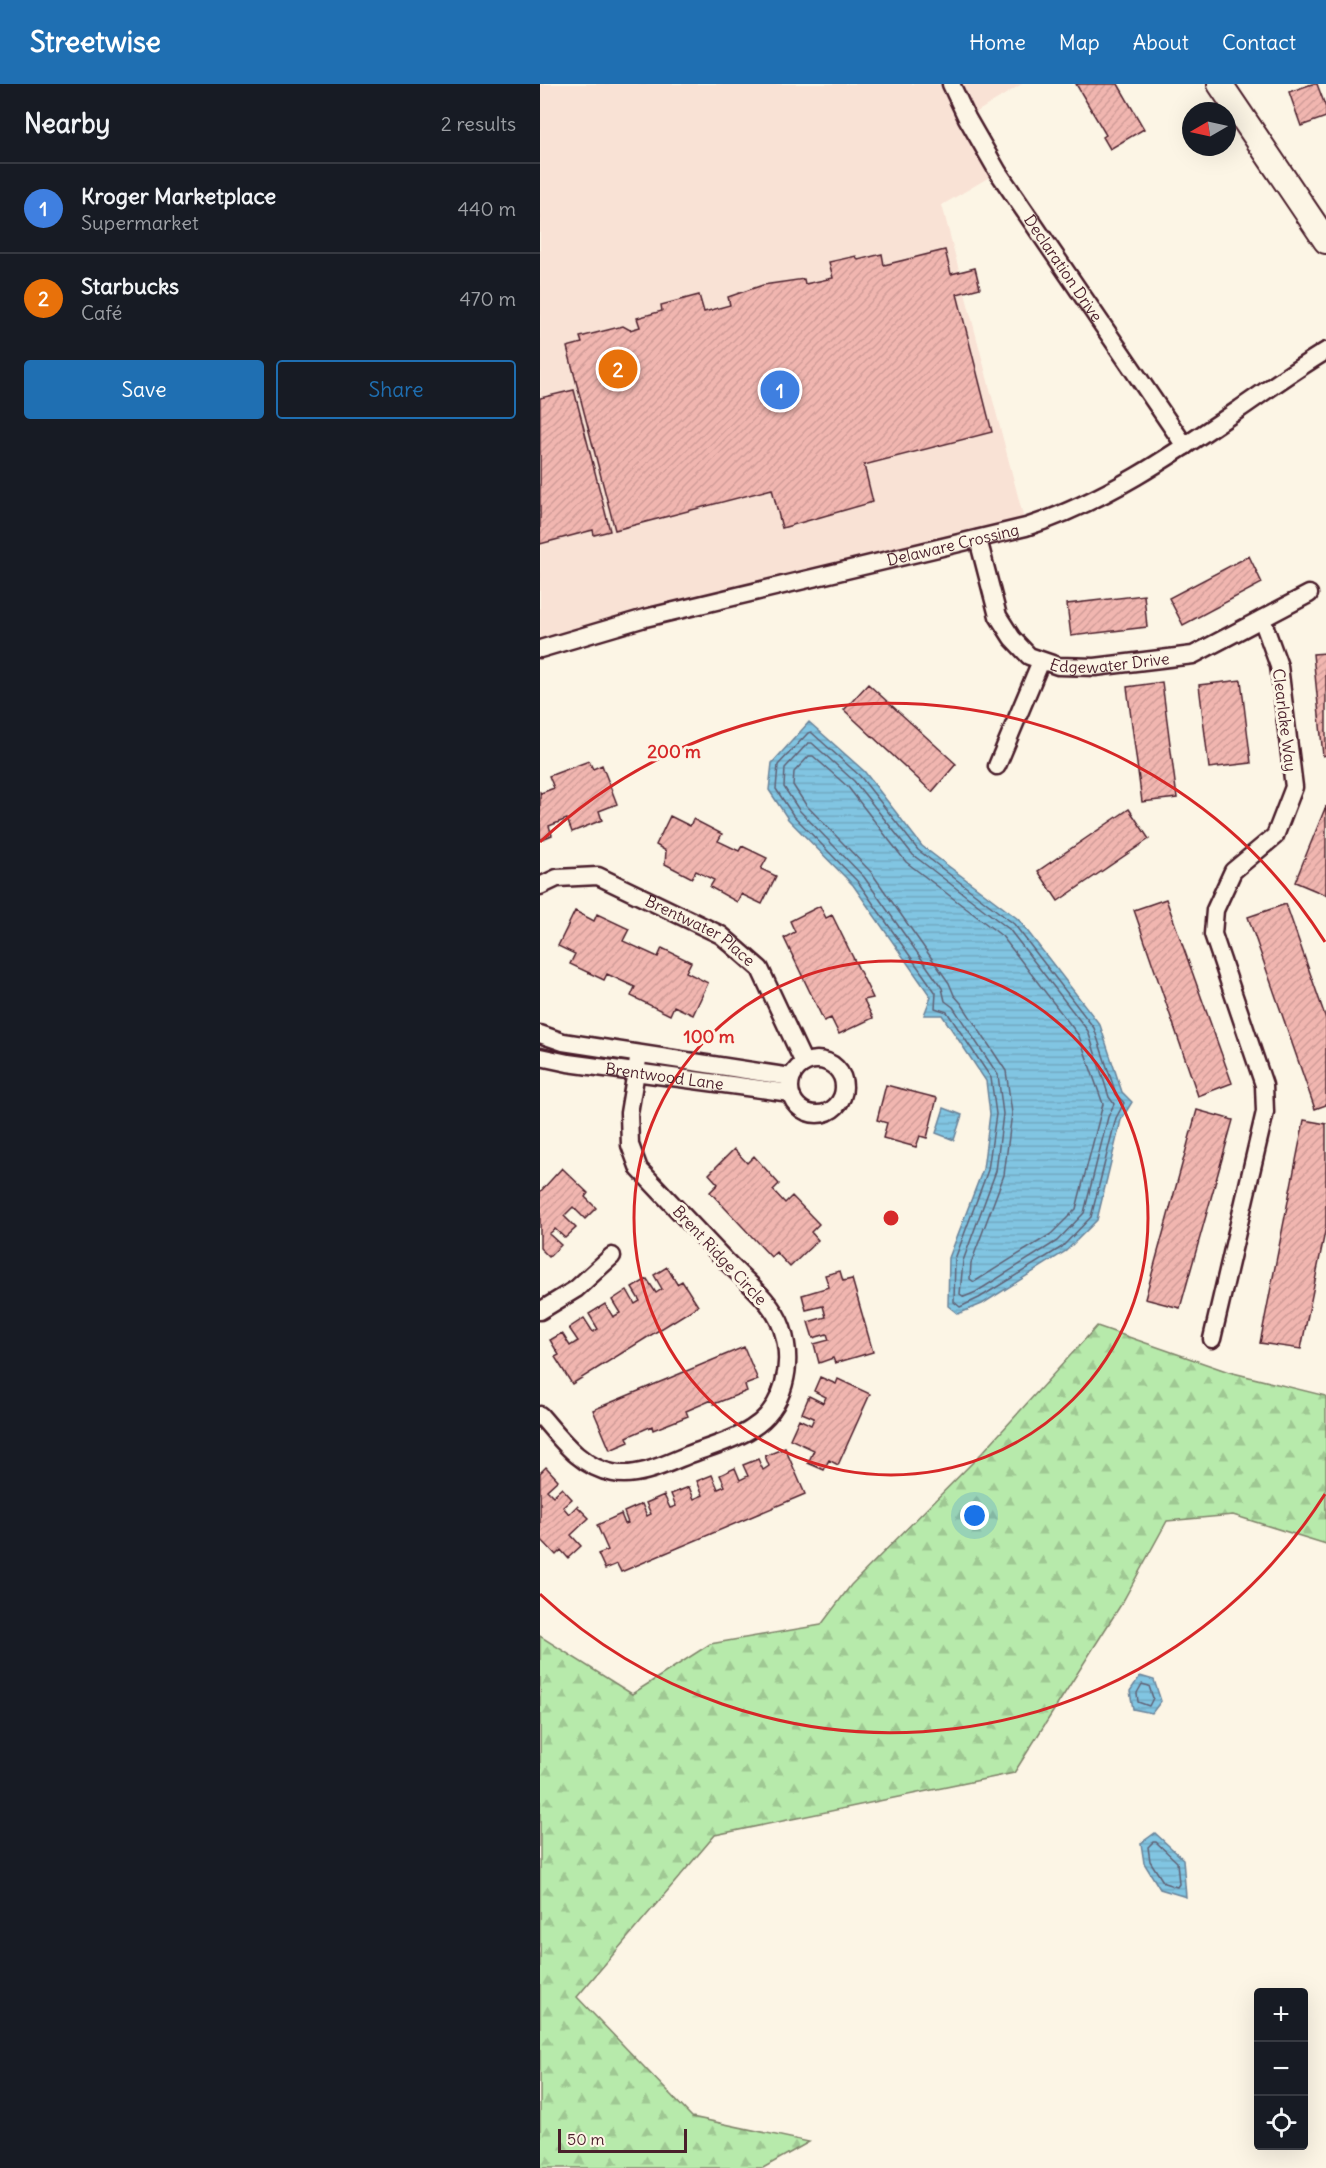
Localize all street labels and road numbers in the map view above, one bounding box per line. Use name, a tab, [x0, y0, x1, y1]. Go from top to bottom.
street label: Declaration Drive	[1020, 211, 1107, 325]
street label: Delaware Crossing	[885, 519, 1021, 570]
street label: Edgewater Drive	[1047, 648, 1171, 677]
street label: Clearlake Way	[1269, 667, 1301, 773]
street label: Brentwater Place	[642, 890, 759, 970]
street label: Brentwood Lane	[604, 1058, 725, 1094]
street label: Brent Ridge Circle	[669, 1201, 771, 1309]

